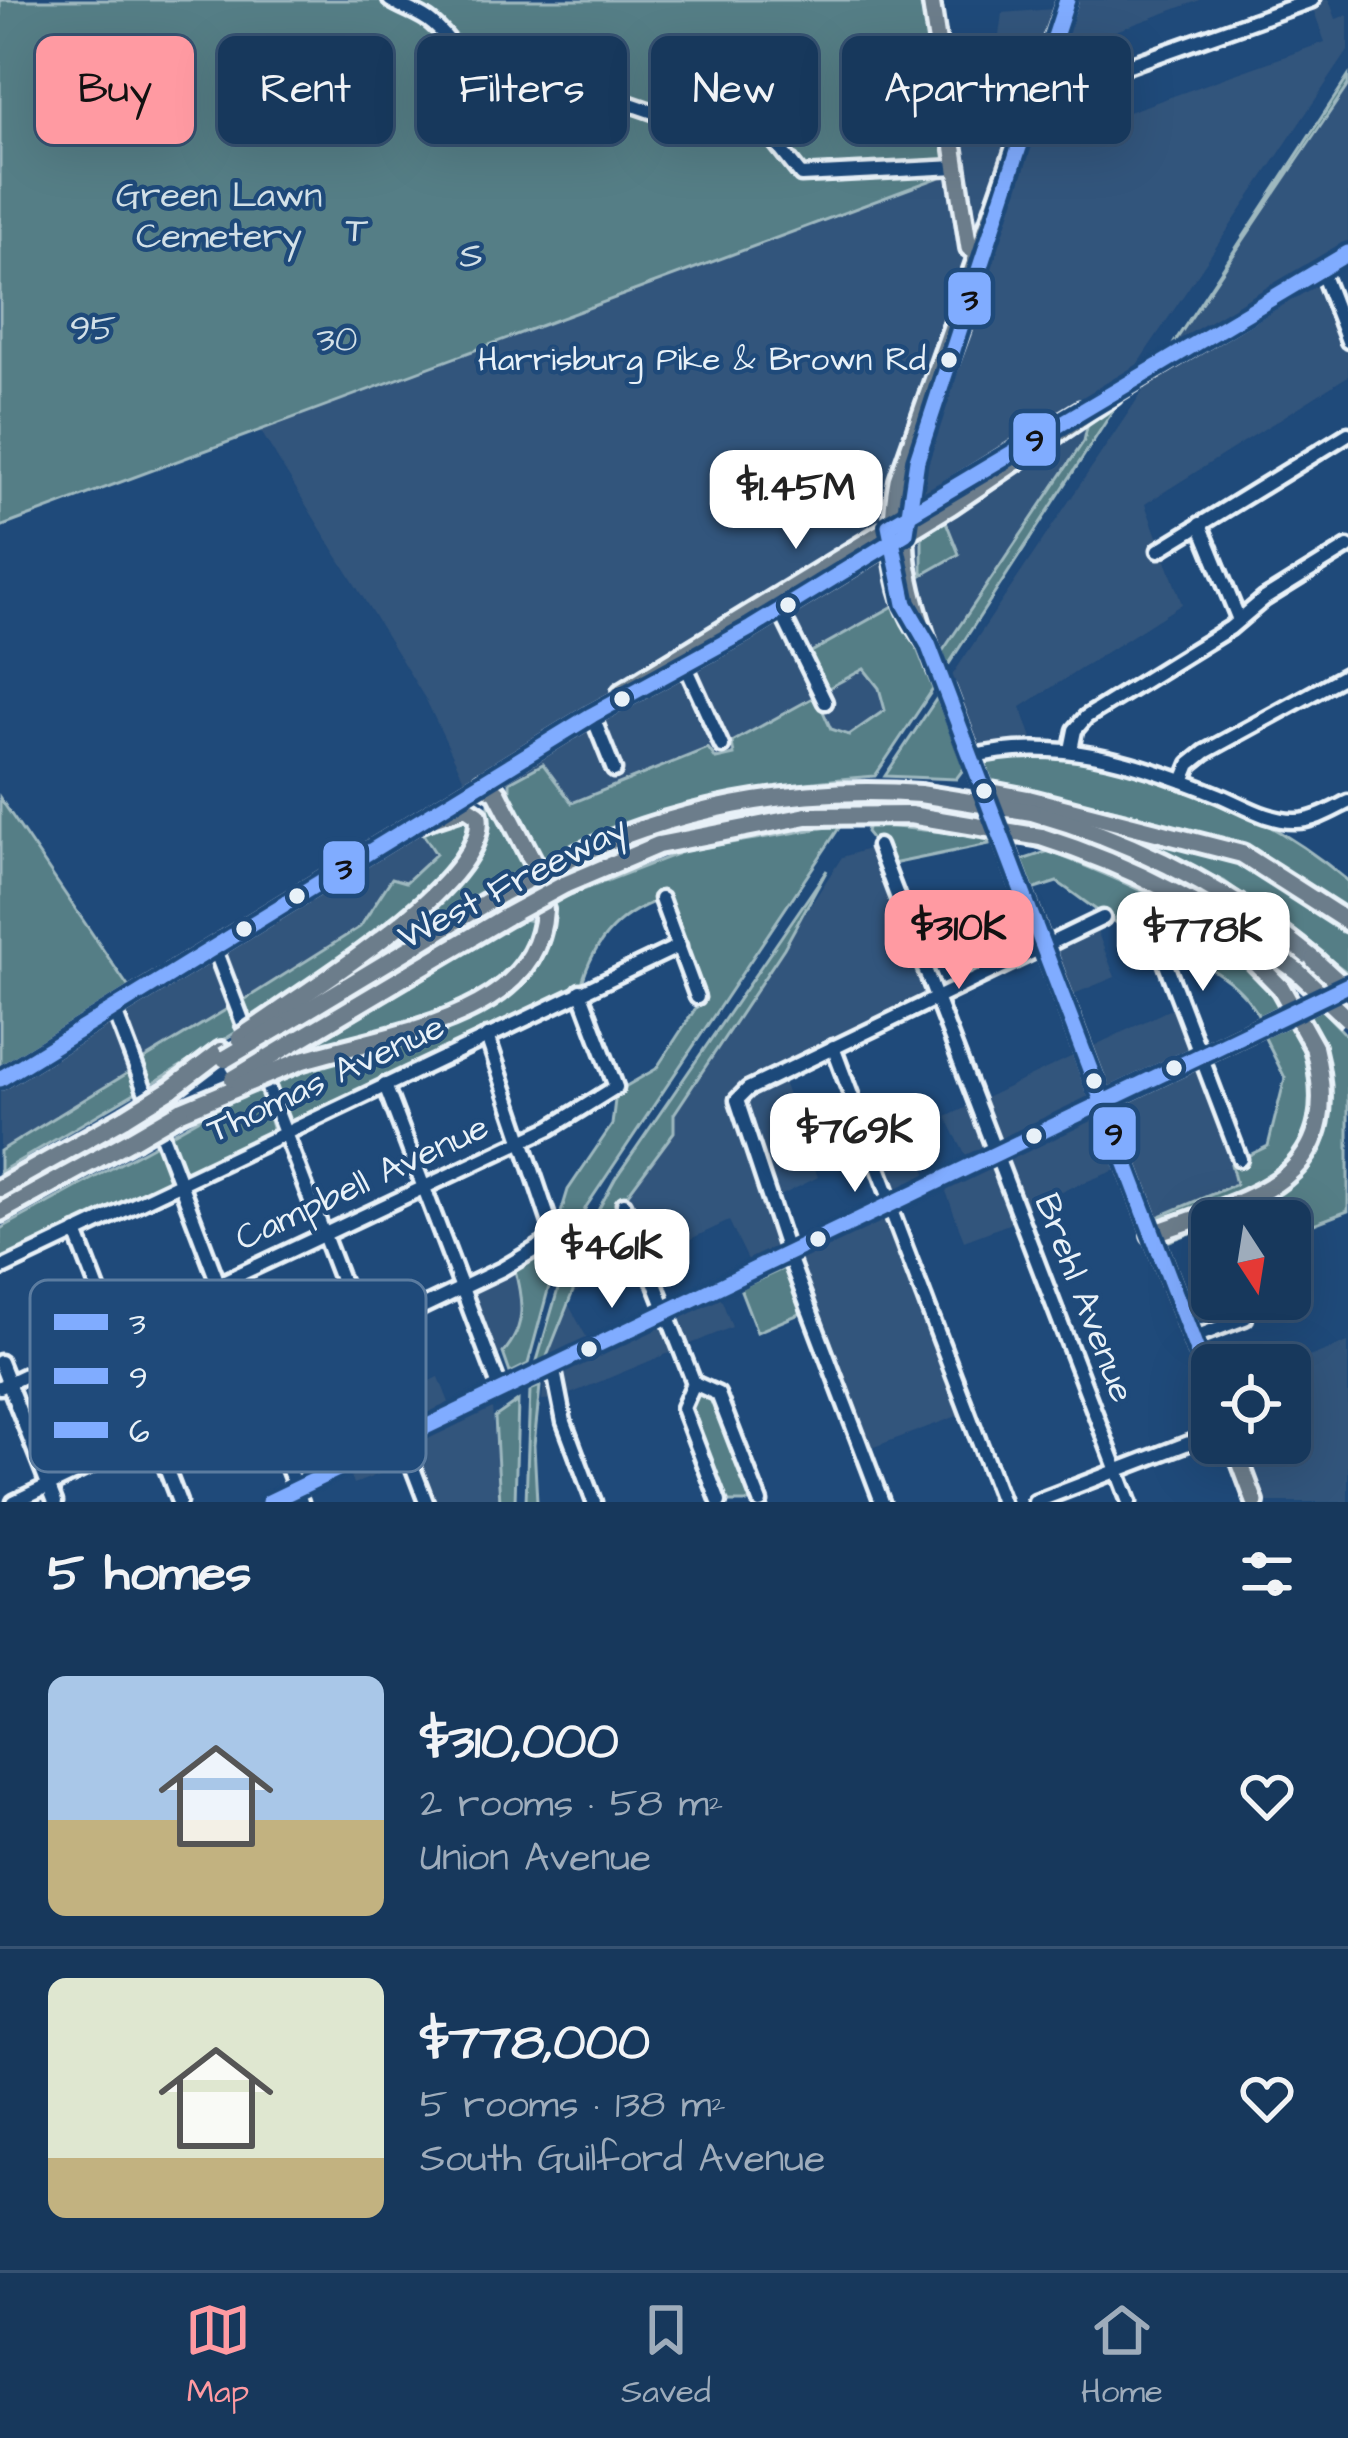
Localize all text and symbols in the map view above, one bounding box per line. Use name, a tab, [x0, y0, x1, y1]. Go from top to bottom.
chip: Buy	[36, 36, 194, 144]
chip: Rent	[218, 36, 393, 144]
chip: Filters	[417, 36, 627, 144]
chip: New	[651, 36, 818, 144]
chip: Apartment	[842, 36, 1131, 144]
park label: Green Lawn Cemetery	[116, 170, 322, 262]
park label: T	[346, 205, 369, 256]
park label: S	[459, 230, 483, 281]
line badge: 3	[946, 270, 993, 327]
text: 3	[961, 277, 979, 323]
park label: 95	[70, 303, 116, 354]
park label: 30	[316, 314, 358, 365]
place label: Harrisburg Pike & Brown Rd	[478, 337, 926, 385]
marker: Harrisburg Pike & Brown Rd	[938, 349, 960, 371]
line badge: 9	[1011, 411, 1058, 468]
text: 9	[1026, 418, 1044, 464]
pin: $1.45M	[698, 450, 894, 552]
text: $1.45M	[737, 462, 855, 516]
unlabelled marker	[777, 594, 799, 616]
unlabelled marker	[611, 688, 633, 710]
unlabelled marker	[973, 780, 995, 802]
street label: West Freeway	[389, 803, 637, 963]
line badge: 3	[321, 839, 367, 896]
text: 3	[335, 846, 353, 892]
unlabelled marker	[286, 885, 308, 907]
pin: $310K	[875, 890, 1043, 992]
pin: $778K	[1119, 892, 1287, 994]
text: $310K	[912, 902, 1006, 956]
text: $778K	[1144, 904, 1262, 958]
unlabelled marker	[233, 918, 255, 940]
street label: Thomas Avenue	[199, 1002, 453, 1156]
unlabelled marker	[1163, 1057, 1185, 1079]
unlabelled marker	[1083, 1070, 1105, 1092]
pin: $769K	[771, 1093, 939, 1195]
street label: Campbell Avenue	[227, 1102, 497, 1264]
text: $769K	[797, 1105, 913, 1159]
line badge: 9	[1091, 1105, 1138, 1162]
text: 9	[1105, 1112, 1123, 1158]
unlabelled marker	[1023, 1125, 1045, 1147]
street label: Brehl Avenue	[1021, 1186, 1147, 1410]
north arrow	[1191, 1200, 1311, 1320]
map controls	[1191, 1200, 1311, 1464]
pin: $461K	[528, 1209, 696, 1311]
text: $461K	[561, 1221, 663, 1275]
unlabelled marker	[807, 1228, 829, 1250]
legend	[30, 1280, 426, 1472]
text: 3	[129, 1301, 146, 1347]
unlabelled marker	[578, 1338, 600, 1360]
button: locate	[1191, 1344, 1311, 1464]
text: 9	[129, 1355, 148, 1401]
text: 6	[129, 1409, 150, 1455]
text: 5 homes	[48, 1539, 251, 1610]
icon: filters	[1234, 1541, 1300, 1607]
text: $310,000	[420, 1707, 619, 1778]
icon: home	[144, 1724, 288, 1868]
icon: heart	[1234, 1763, 1300, 1829]
text: 2 rooms · 58 m²	[420, 1778, 723, 1832]
text: Union Avenue	[420, 1832, 651, 1886]
text: $778,000	[420, 2008, 650, 2079]
icon: home	[144, 2026, 288, 2170]
icon: heart	[1234, 2065, 1300, 2131]
text: 5 rooms · 138 m²	[420, 2079, 726, 2133]
text: South Guilford Avenue	[420, 2133, 825, 2187]
tab: Map	[185, 2297, 251, 2415]
tab: Saved	[621, 2297, 711, 2415]
tab: Home	[1081, 2297, 1163, 2415]

